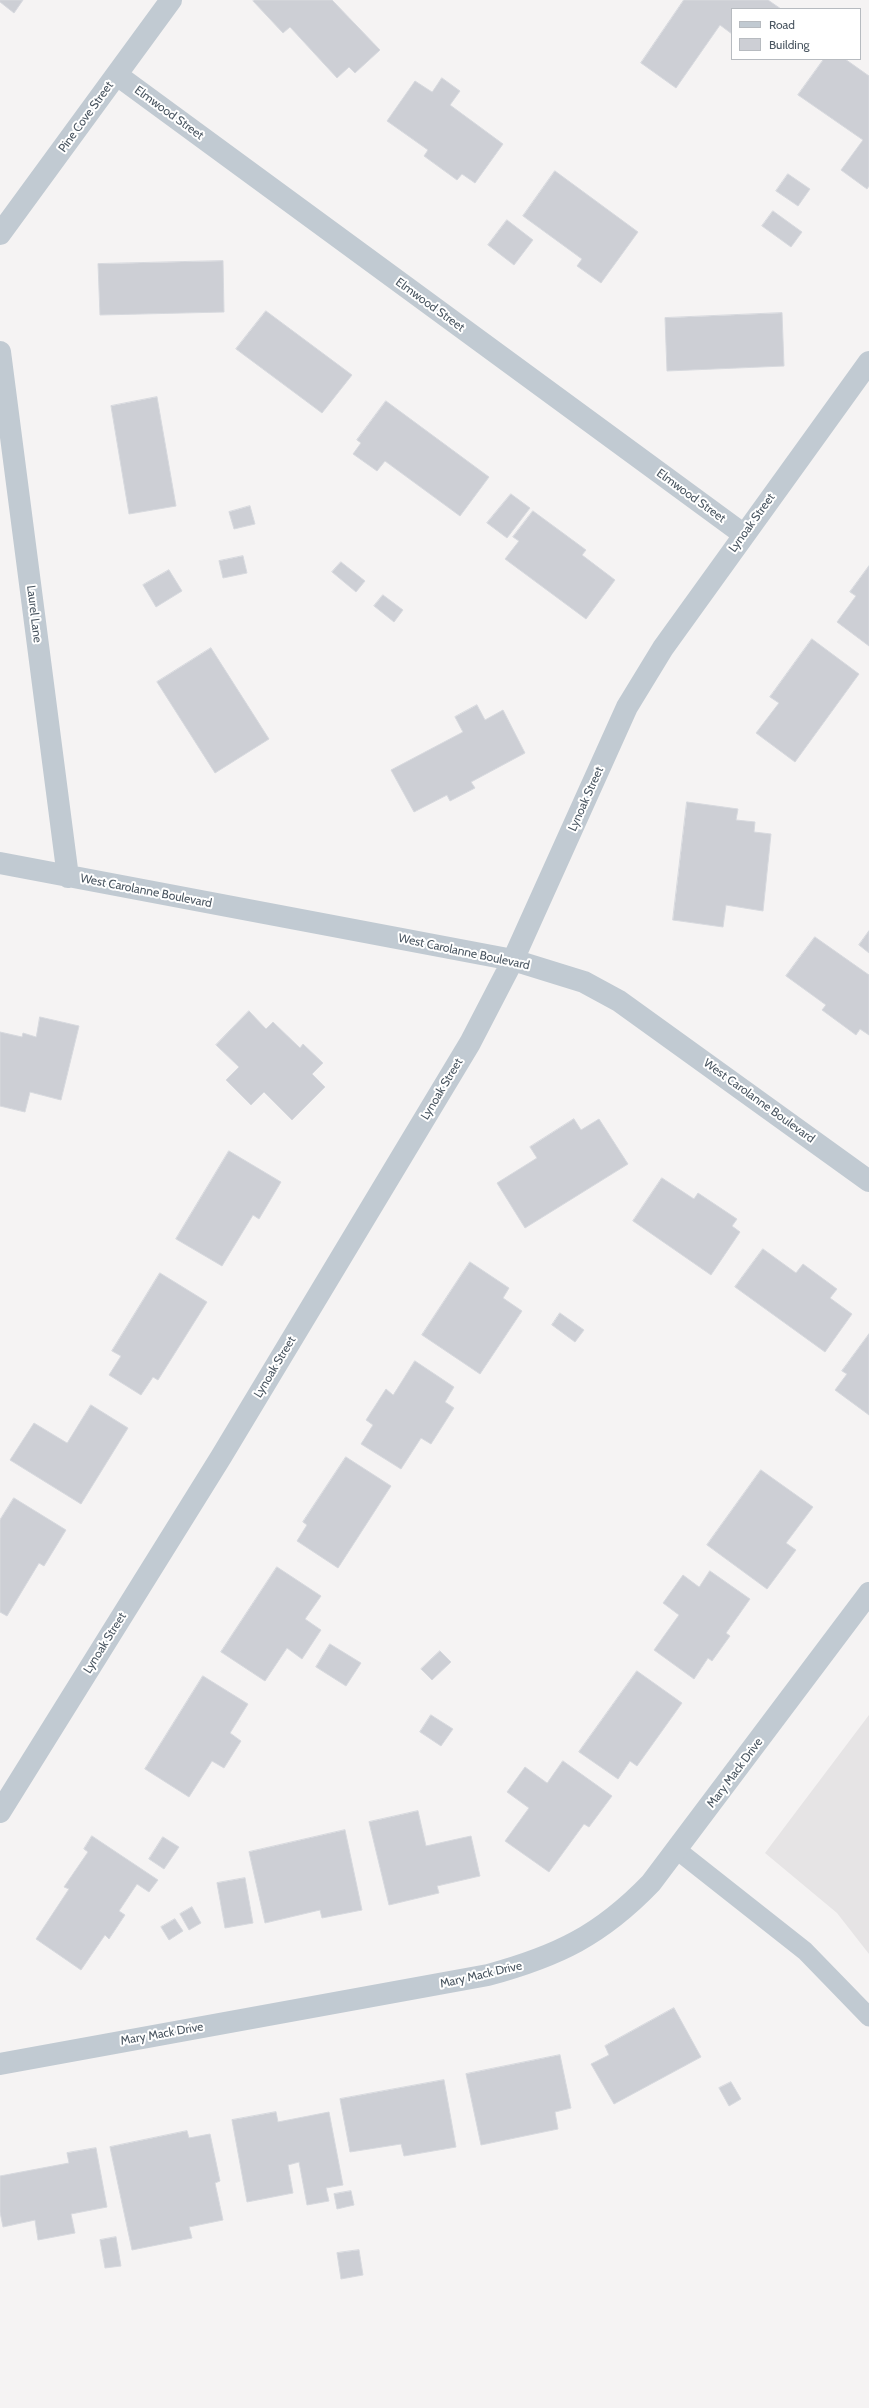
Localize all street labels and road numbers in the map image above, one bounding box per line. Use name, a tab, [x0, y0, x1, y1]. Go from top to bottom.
street label: Pine Cove Street	[55, 79, 117, 155]
street label: Elmwood Street	[132, 83, 206, 143]
street label: Elmwood Street	[393, 275, 467, 335]
street label: Elmwood Street	[654, 466, 728, 526]
street label: Lynoak Street	[726, 491, 778, 555]
street label: Laurel Lane	[23, 584, 45, 644]
street label: Lynoak Street	[565, 764, 607, 834]
street label: West Carolanne Boulevard	[79, 871, 213, 911]
street label: West Carolanne Boulevard	[397, 931, 531, 973]
street label: Lynoak Street	[418, 1056, 466, 1122]
street label: West Carolanne Boulevard	[701, 1056, 817, 1146]
street label: Lynoak Street	[251, 1334, 299, 1400]
street label: Lynoak Street	[81, 1610, 129, 1676]
street label: Mary Mack Drive	[704, 1735, 766, 1811]
street label: Mary Mack Drive	[439, 1959, 523, 1991]
street label: Mary Mack Drive	[119, 2020, 205, 2048]

